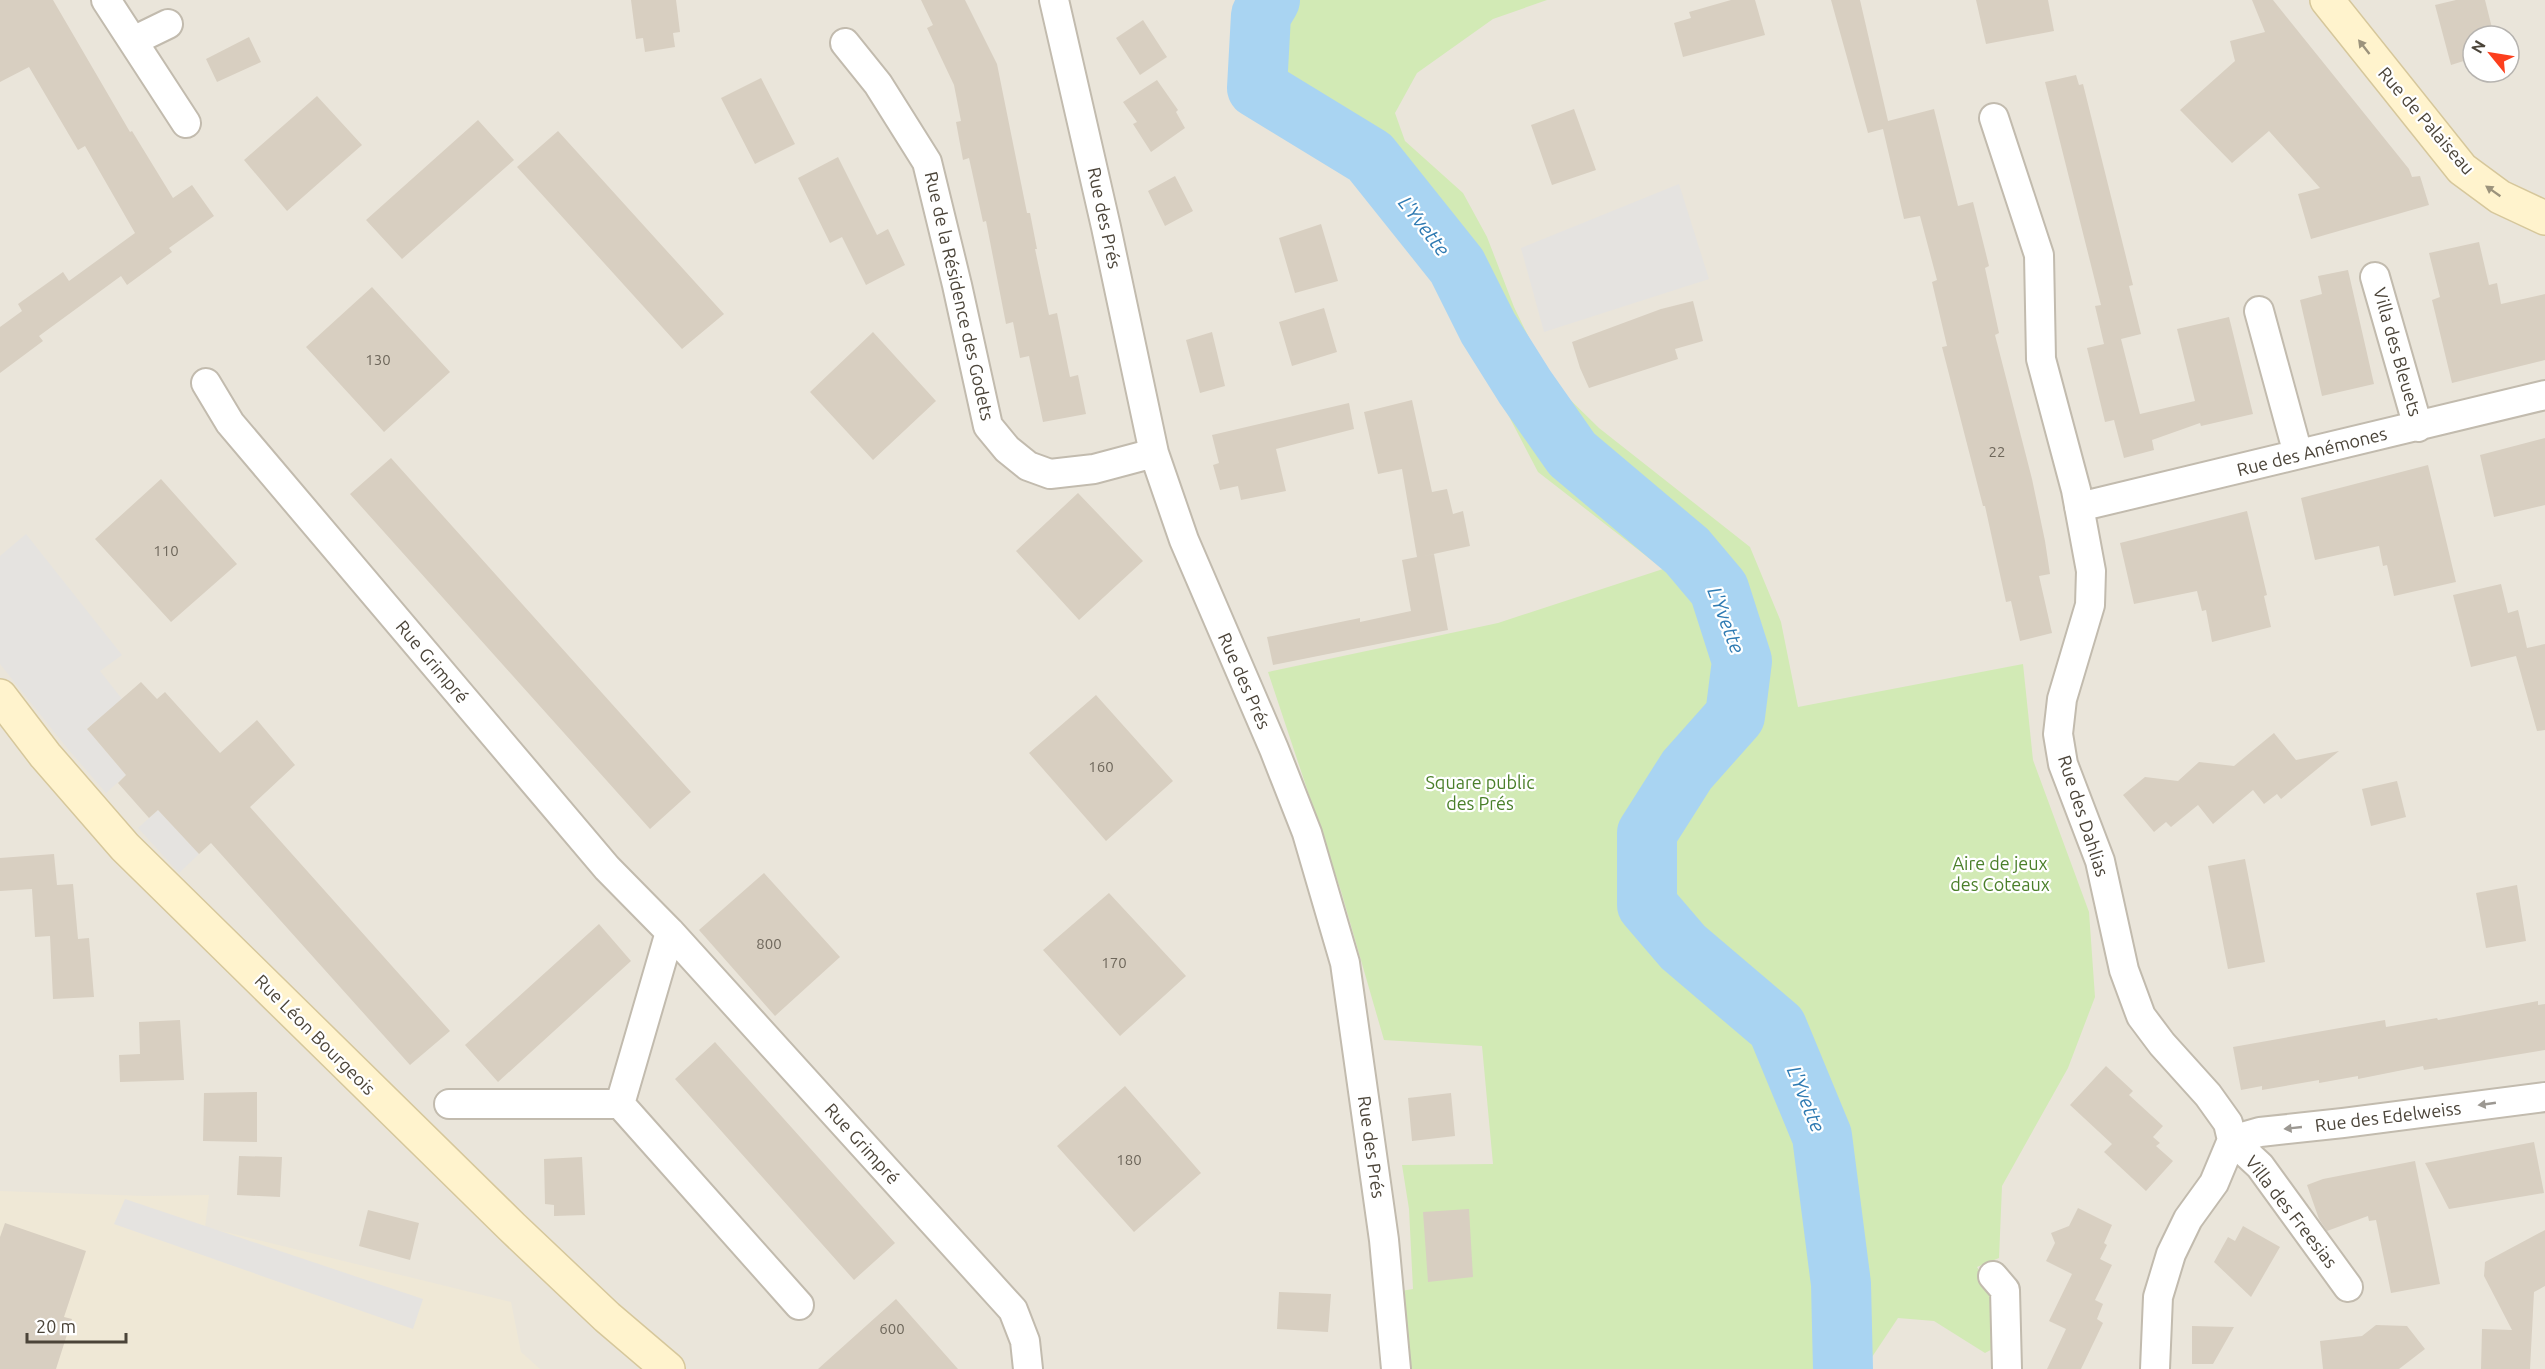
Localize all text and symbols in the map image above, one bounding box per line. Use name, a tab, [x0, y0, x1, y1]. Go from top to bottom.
north arrow	[2461, 24, 2521, 84]
text: N	[2467, 37, 2489, 56]
one-way arrow	[2357, 39, 2370, 55]
street label: Rue de Palaiseau	[2375, 63, 2479, 178]
street label: Rue des Prés	[1084, 165, 1126, 271]
street label: Rue de la Résidence des Godets	[922, 169, 998, 422]
one-way arrow	[2485, 186, 2501, 198]
water label: L'Yvette	[1394, 191, 1455, 260]
street label: Villa des Bleuets	[2370, 285, 2426, 418]
house number: 130	[365, 351, 391, 368]
street label: Rue des Anémones	[2235, 423, 2389, 479]
house number: 22	[1989, 443, 2005, 460]
house number: 110	[153, 542, 179, 559]
water label: L'Yvette	[1703, 583, 1750, 656]
street label: Rue Grimpré	[392, 616, 473, 707]
street label: Rue des Prés	[1215, 629, 1275, 732]
street label: Rue des Dahlias	[2055, 753, 2113, 879]
house number: 160	[1088, 758, 1114, 775]
park label: Square public des Prés	[1425, 772, 1535, 813]
park label: Aire de jeux des Coteaux	[1950, 853, 2050, 894]
house number: 800	[756, 935, 782, 952]
house number: 170	[1101, 954, 1127, 971]
street label: Rue Léon Bourgeois	[251, 970, 380, 1099]
water label: L'Yvette	[1783, 1062, 1830, 1135]
street label: Rue des Prés	[1355, 1094, 1389, 1200]
street label: Rue des Edelweiss	[2314, 1097, 2462, 1135]
street label: Rue Grimpré	[821, 1099, 904, 1188]
one-way arrow	[2477, 1100, 2496, 1109]
one-way arrow	[2284, 1123, 2303, 1133]
house number: 180	[1116, 1151, 1142, 1168]
street label: Villa des Freesias	[2242, 1151, 2342, 1272]
scale bar	[27, 1306, 126, 1344]
text: 20 m	[36, 1316, 76, 1336]
house number: 600	[879, 1320, 905, 1337]

